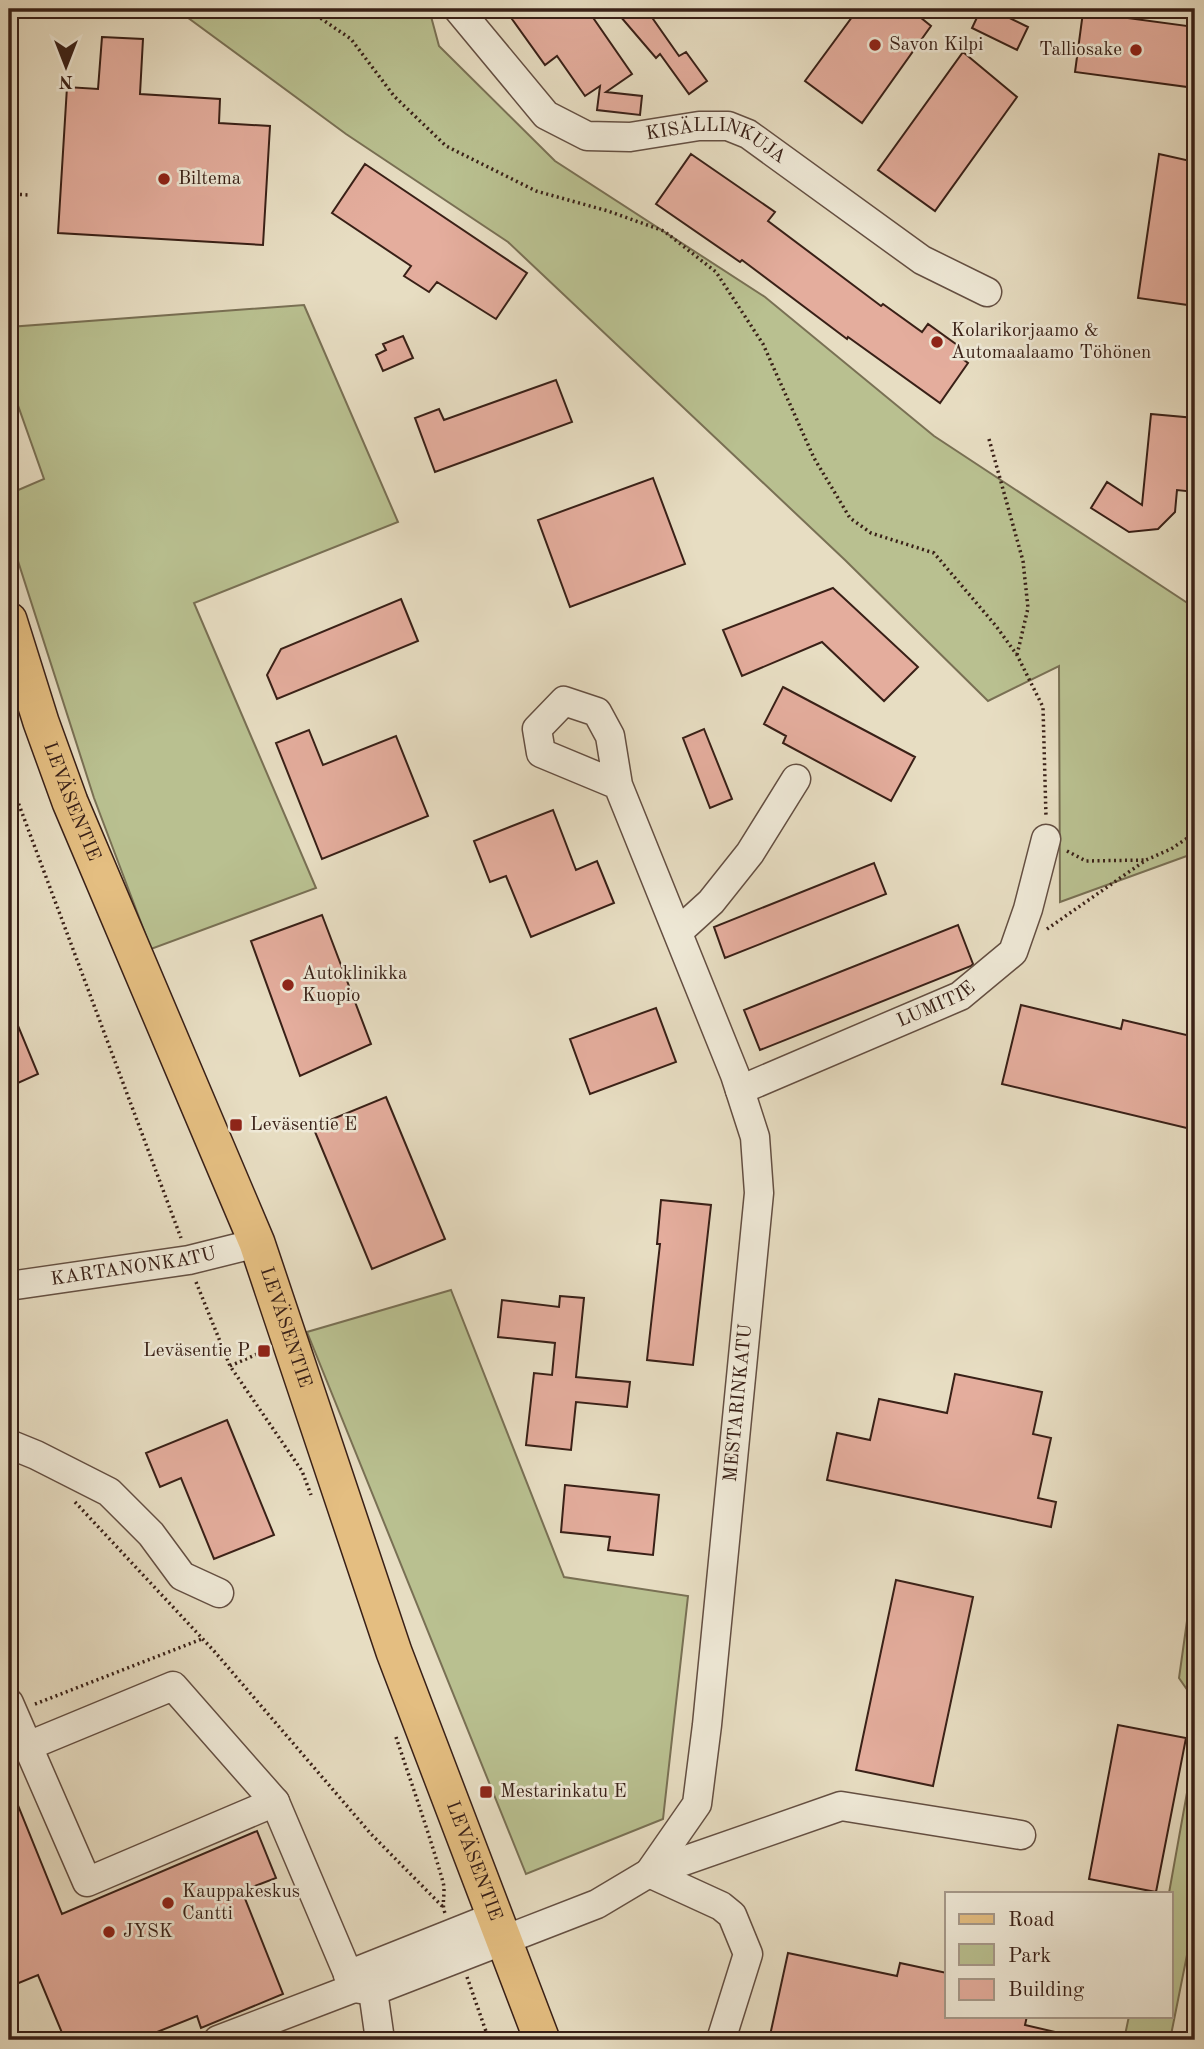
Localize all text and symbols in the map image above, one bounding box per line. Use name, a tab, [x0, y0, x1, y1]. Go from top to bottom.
north arrow	[32, 32, 102, 102]
place label: Savon Kilpi	[889, 36, 983, 55]
marker: Savon Kilpi	[867, 37, 883, 53]
place label: Talliosake	[1039, 41, 1122, 60]
marker: Talliosake	[1128, 42, 1144, 58]
text: N	[58, 71, 73, 90]
street label: KISÄLLINKUJA	[644, 115, 789, 168]
place label: Biltema	[178, 170, 242, 189]
marker: Biltema	[156, 171, 172, 187]
place label: Kolarikorjaamo & Automaalaamo Töhönen	[951, 322, 1151, 363]
marker: Kolarikorjaamo & Automaalaamo Töhönen	[929, 334, 945, 350]
street label: LEVÄSENTIE	[40, 740, 103, 864]
place label: Autoklinikka Kuopio	[302, 965, 408, 1006]
marker: Autoklinikka Kuopio	[280, 977, 296, 993]
street label: LUMITIE	[894, 978, 979, 1031]
place label: Leväsentie E	[250, 1116, 357, 1135]
marker: Leväsentie E	[228, 1117, 244, 1133]
street label: KARTANONKATU	[50, 1244, 218, 1289]
street label: LEVÄSENTIE	[256, 1265, 314, 1390]
street label: MESTARINKATU	[721, 1323, 756, 1483]
place label: Leväsentie P	[143, 1342, 250, 1361]
marker: Leväsentie P	[256, 1343, 272, 1359]
place label: Mestarinkatu E	[500, 1783, 627, 1802]
marker: Mestarinkatu E	[478, 1784, 494, 1800]
street label: LEVÄSENTIE	[442, 1799, 505, 1923]
place label: Kauppakeskus Cantti	[182, 1883, 300, 1924]
legend	[945, 1892, 1172, 2018]
marker: Kauppakeskus Cantti	[160, 1895, 176, 1911]
text: Road	[1008, 1910, 1055, 1931]
place label: JYSK	[123, 1923, 173, 1942]
marker: JYSK	[101, 1924, 117, 1940]
text: Park	[1008, 1946, 1051, 1967]
text: Building	[1008, 1980, 1085, 2001]

